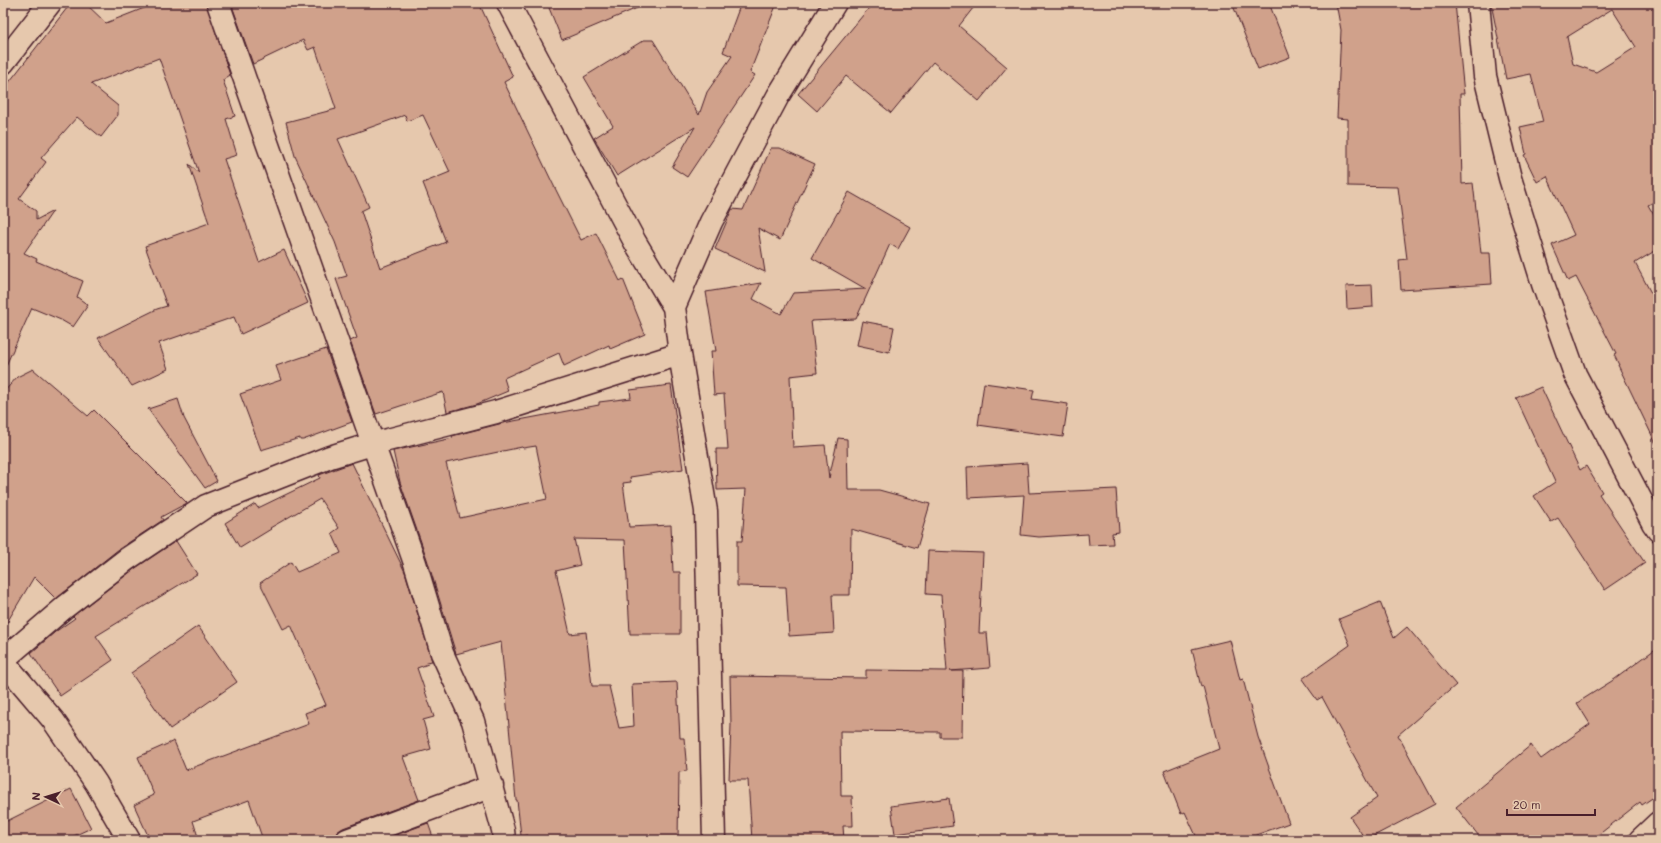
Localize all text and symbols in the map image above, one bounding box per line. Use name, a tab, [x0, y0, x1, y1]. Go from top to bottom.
north arrow	[26, 777, 66, 817]
scale bar	[1507, 791, 1595, 817]
text: N	[28, 792, 43, 801]
text: 20 m	[1513, 796, 1541, 812]

